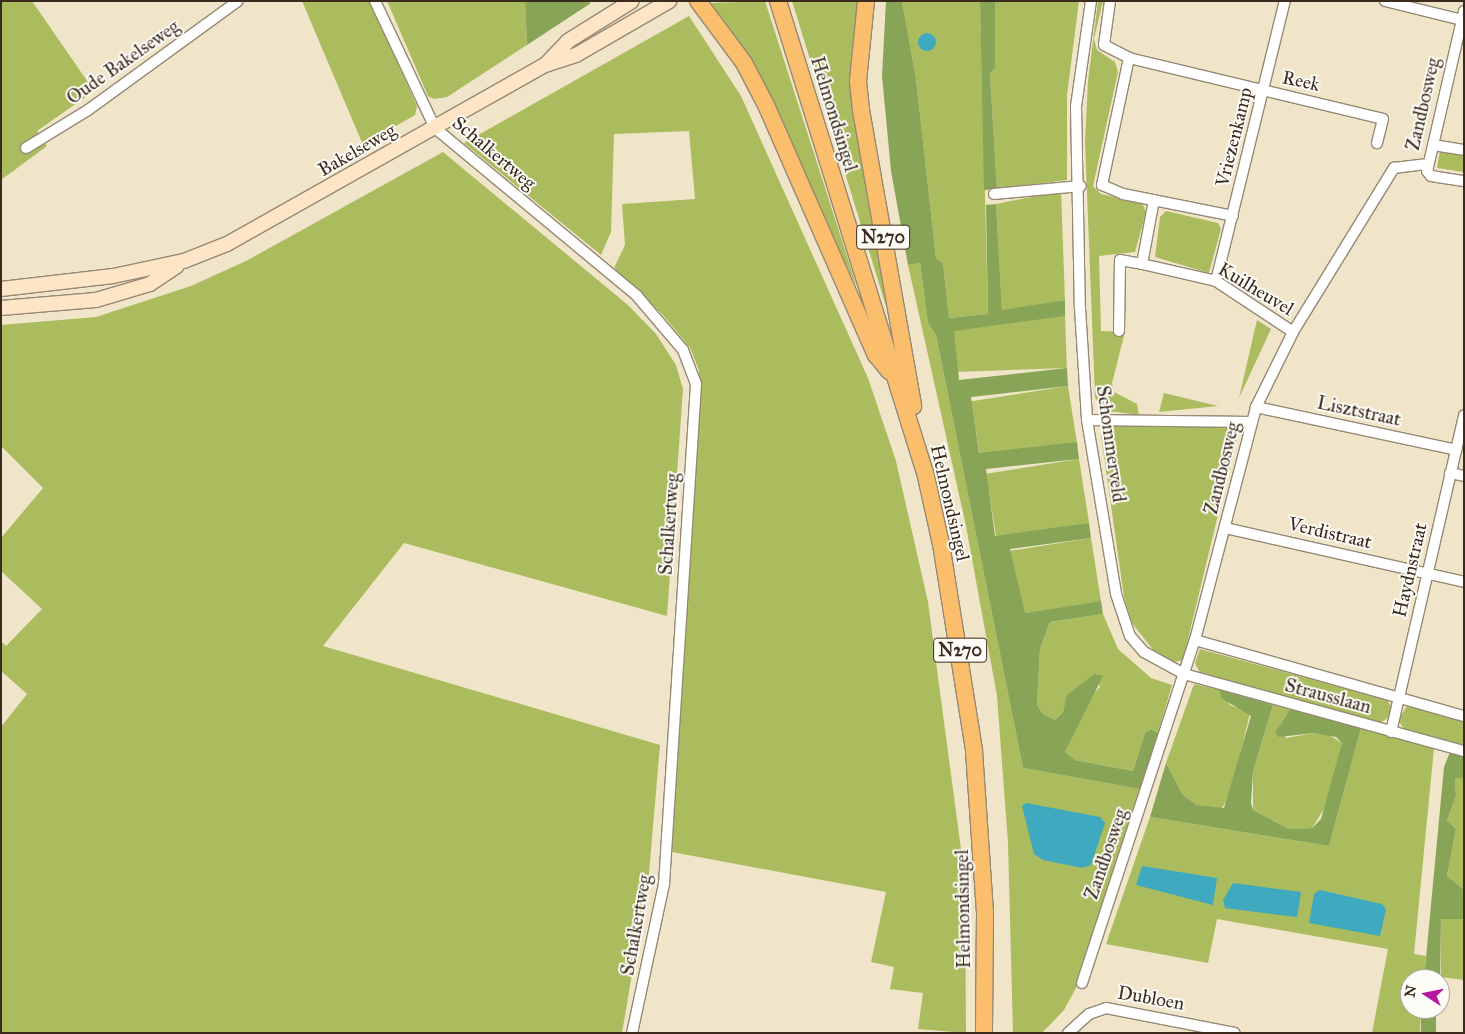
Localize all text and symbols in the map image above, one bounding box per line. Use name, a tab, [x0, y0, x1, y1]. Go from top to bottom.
street label: Oude Bakelseweg	[62, 15, 184, 109]
street label: Helmondsingel	[806, 54, 862, 174]
street label: Zandbosweg	[1401, 55, 1445, 153]
street label: Reek	[1280, 66, 1322, 96]
street label: Vriezenkamp	[1211, 85, 1257, 189]
street label: Schalkertweg	[448, 111, 540, 195]
street label: Bakelseweg	[314, 119, 400, 181]
road number: N270	[856, 222, 910, 252]
street label: Kuilheuvel	[1214, 258, 1298, 320]
street label: Schommerveld	[1092, 384, 1130, 504]
street label: Lisztstraat	[1315, 391, 1403, 431]
street label: Zandbosweg	[1199, 419, 1245, 517]
street label: Helmondsingel	[926, 442, 974, 564]
street label: Schalkertweg	[654, 472, 684, 576]
street label: Verdistraat	[1286, 512, 1374, 554]
street label: Haydnstraat	[1388, 521, 1432, 619]
road number: N270	[932, 634, 988, 666]
street label: Strausslaan	[1282, 674, 1374, 718]
street label: Zandbosweg	[1080, 806, 1132, 902]
street label: Helmondsingel	[951, 849, 975, 969]
street label: Schalkertweg	[616, 873, 656, 977]
north arrow	[1400, 969, 1450, 1019]
street label: Dubloen	[1116, 981, 1186, 1015]
text: N	[1401, 984, 1420, 999]

